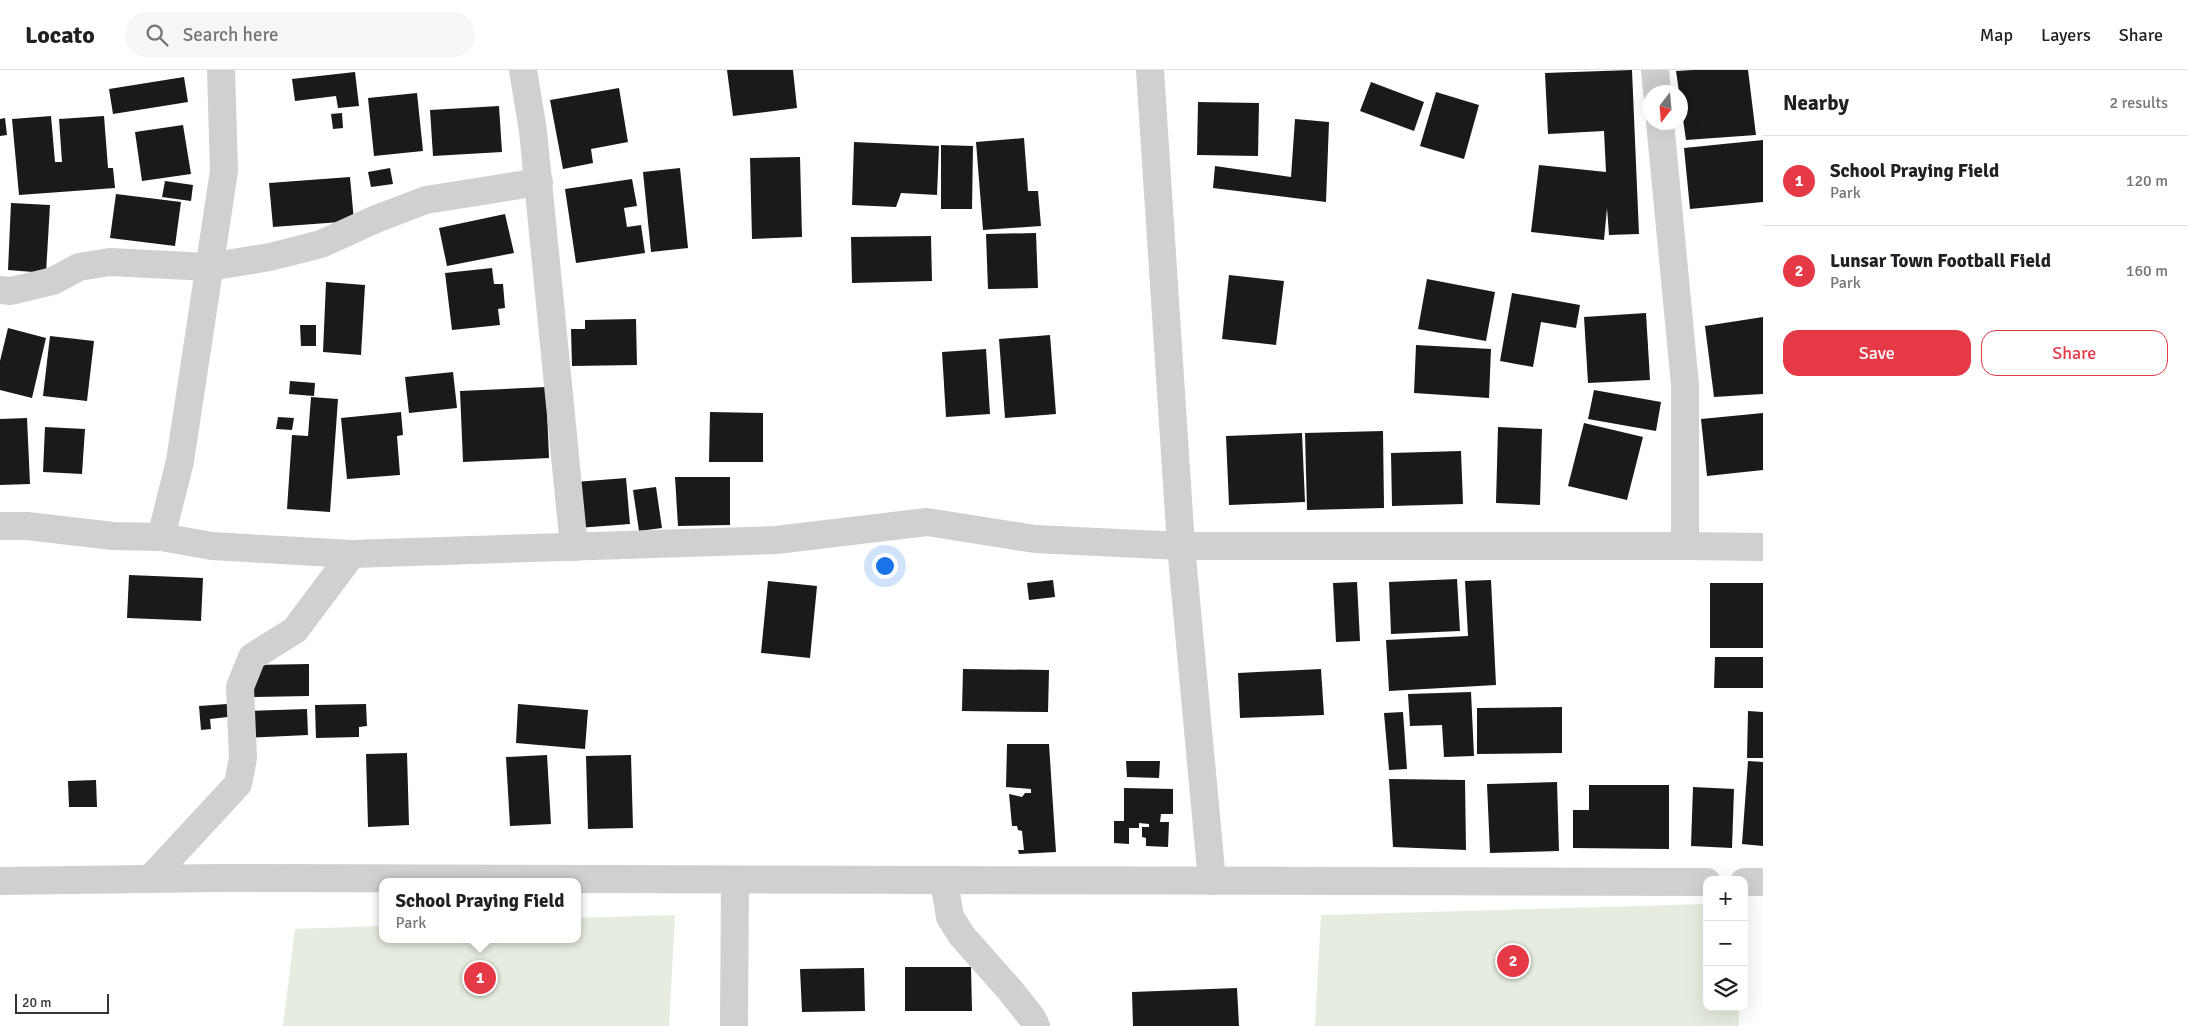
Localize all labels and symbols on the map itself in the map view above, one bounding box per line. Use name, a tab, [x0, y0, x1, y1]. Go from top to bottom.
north arrow	[1643, 85, 1688, 130]
your location	[872, 553, 898, 579]
pin: 2	[1497, 942, 1529, 980]
pin: 1	[464, 959, 496, 997]
scale bar	[15, 991, 109, 1014]

